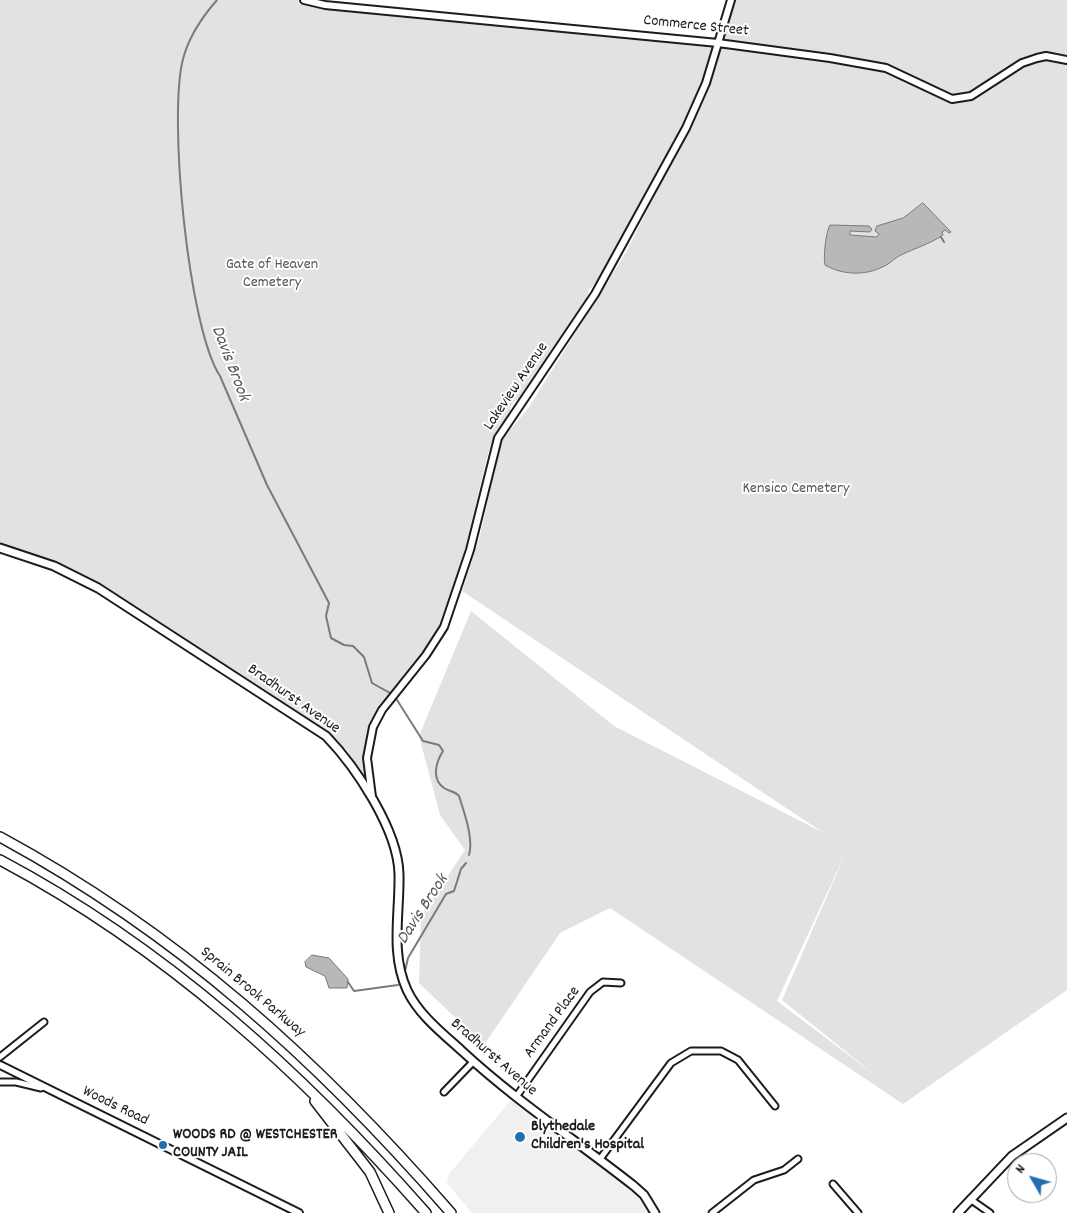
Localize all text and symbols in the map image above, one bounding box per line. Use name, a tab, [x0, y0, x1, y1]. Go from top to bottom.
street label: Commerce Street	[642, 12, 750, 42]
park label: Gate of Heaven Cemetery	[226, 256, 318, 294]
water label: Davis Brook	[205, 323, 253, 405]
street label: Lakeview Avenue	[481, 339, 553, 435]
park label: Kensico Cemetery	[742, 480, 850, 500]
street label: Bradhurst Avenue	[243, 661, 343, 739]
water label: Davis Brook	[393, 871, 455, 949]
street label: Sprain Brook Parkway	[196, 943, 308, 1043]
street label: Armand Place	[521, 983, 585, 1063]
street label: Bradhurst Avenue	[446, 1015, 540, 1101]
street label: Woods Road	[79, 1083, 151, 1131]
place label: Blythedale Children's Hospital	[531, 1118, 644, 1156]
place label: WOODS RD @ WESTCHESTER COUNTY JAIL	[173, 1126, 337, 1164]
marker: Blythedale Children's Hospital	[513, 1130, 527, 1144]
marker: WOODS RD @ WESTCHESTER COUNTY JAIL	[157, 1139, 169, 1151]
north arrow	[1007, 1153, 1057, 1203]
text: N	[1011, 1161, 1031, 1178]

